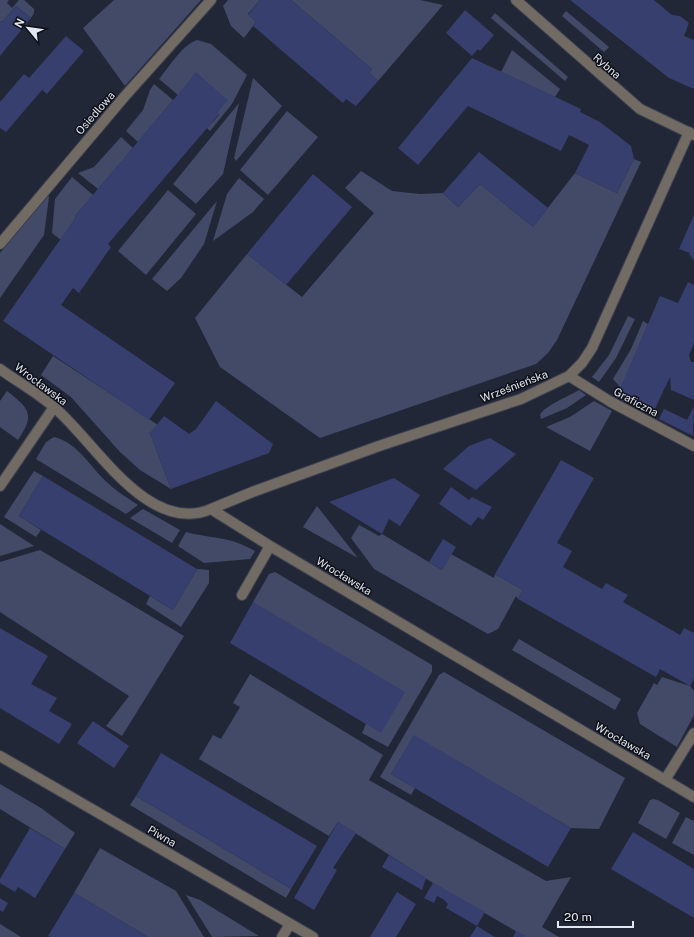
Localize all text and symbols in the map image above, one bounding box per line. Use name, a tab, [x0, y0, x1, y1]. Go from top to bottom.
north arrow	[8, 8, 48, 48]
text: N	[12, 16, 27, 30]
street label: Rybna	[591, 51, 623, 81]
street label: Osiedlowa	[73, 89, 117, 137]
street label: Wrocławska	[12, 360, 70, 408]
street label: Wrześnieńska	[479, 368, 549, 404]
street label: Graficzna	[612, 385, 660, 419]
street label: Wrocławska	[314, 555, 374, 597]
street label: Wrocławska	[593, 720, 653, 762]
street label: Piwna	[146, 823, 178, 849]
scale bar	[558, 903, 633, 929]
text: 20 m	[564, 910, 592, 924]

